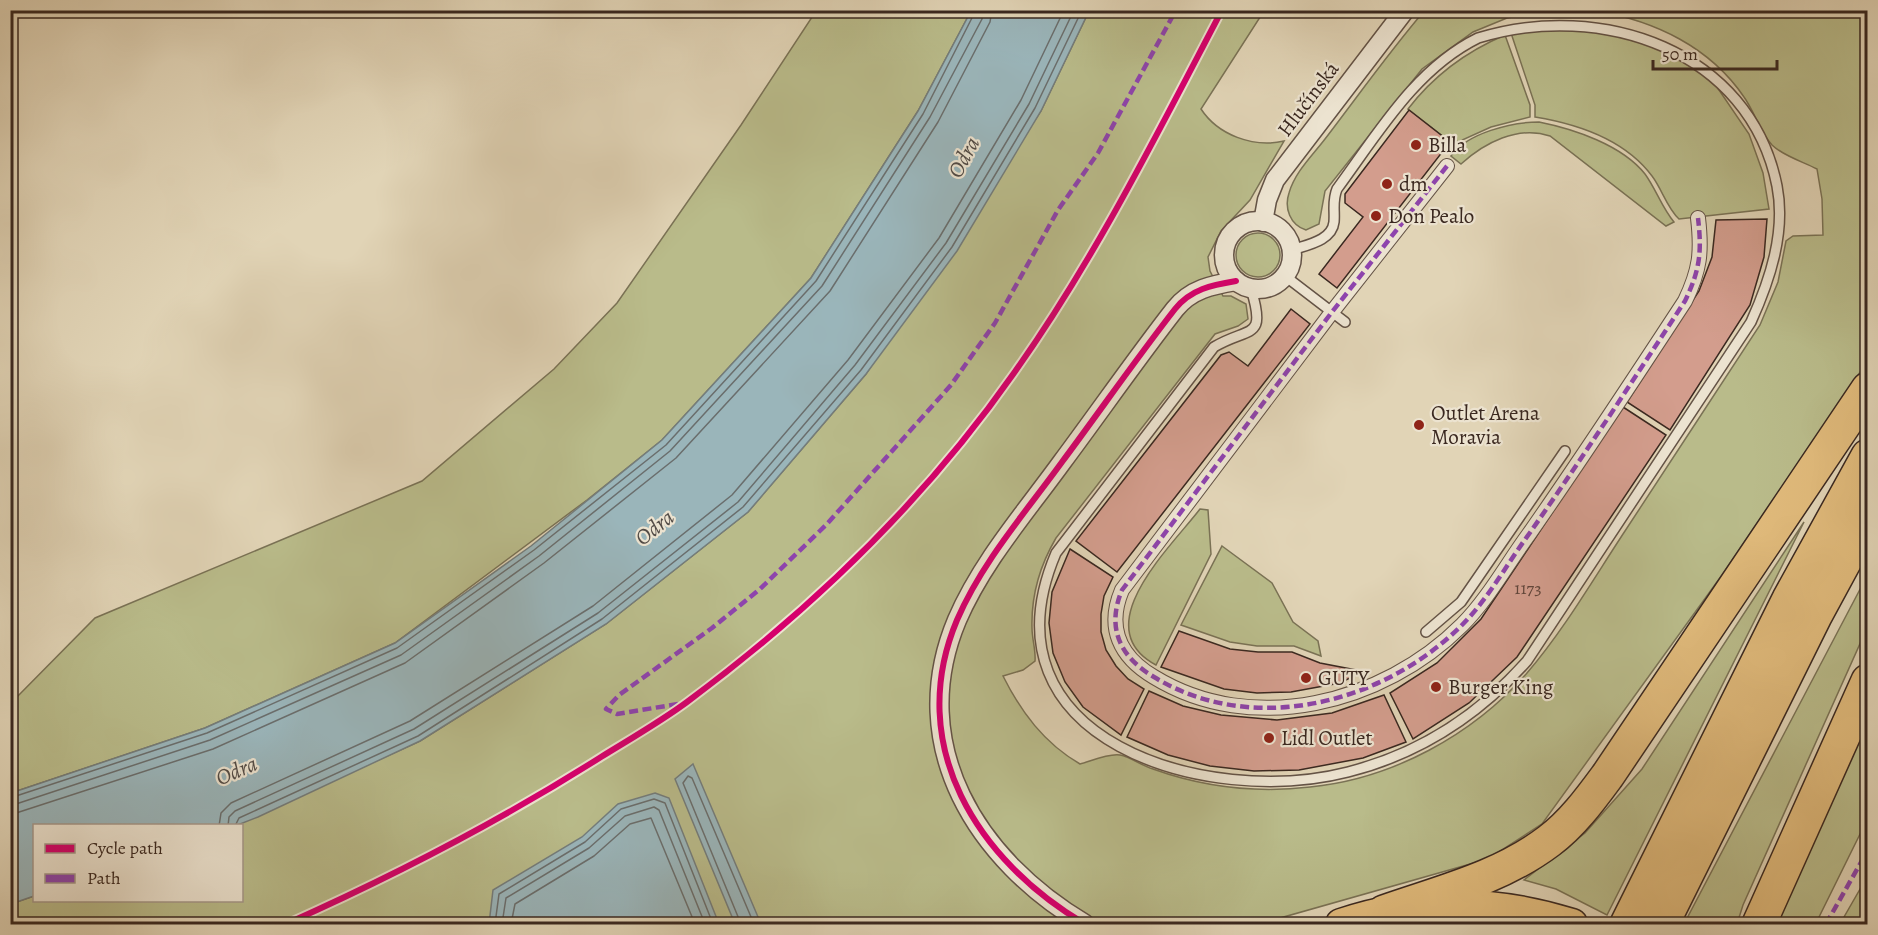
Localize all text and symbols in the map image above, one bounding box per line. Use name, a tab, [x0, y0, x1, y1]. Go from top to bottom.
scale bar	[1653, 33, 1778, 71]
text: 50 m	[1662, 42, 1698, 66]
street label: Hlučínská	[1271, 56, 1345, 142]
place label: Billa	[1428, 131, 1466, 159]
water label: Odra	[941, 132, 987, 183]
marker: Billa	[1409, 138, 1423, 152]
place label: dm	[1399, 170, 1428, 198]
marker: dm	[1380, 177, 1394, 191]
place label: Don Pealo	[1388, 202, 1474, 230]
marker: Don Pealo	[1369, 209, 1383, 223]
place label: Outlet Arena Moravia	[1431, 399, 1540, 451]
marker: Outlet Arena Moravia	[1412, 418, 1426, 432]
water label: Odra	[629, 503, 681, 553]
house number: 1173	[1514, 576, 1542, 600]
place label: GUTY	[1318, 664, 1370, 692]
marker: GUTY	[1299, 671, 1313, 685]
place label: Burger King	[1448, 673, 1554, 701]
marker: Burger King	[1429, 680, 1443, 694]
place label: Lidl Outlet	[1281, 724, 1372, 752]
marker: Lidl Outlet	[1262, 731, 1276, 745]
water label: Odra	[211, 749, 262, 793]
legend	[33, 824, 243, 902]
text: Cycle path	[87, 836, 163, 860]
text: Path	[87, 866, 121, 890]

